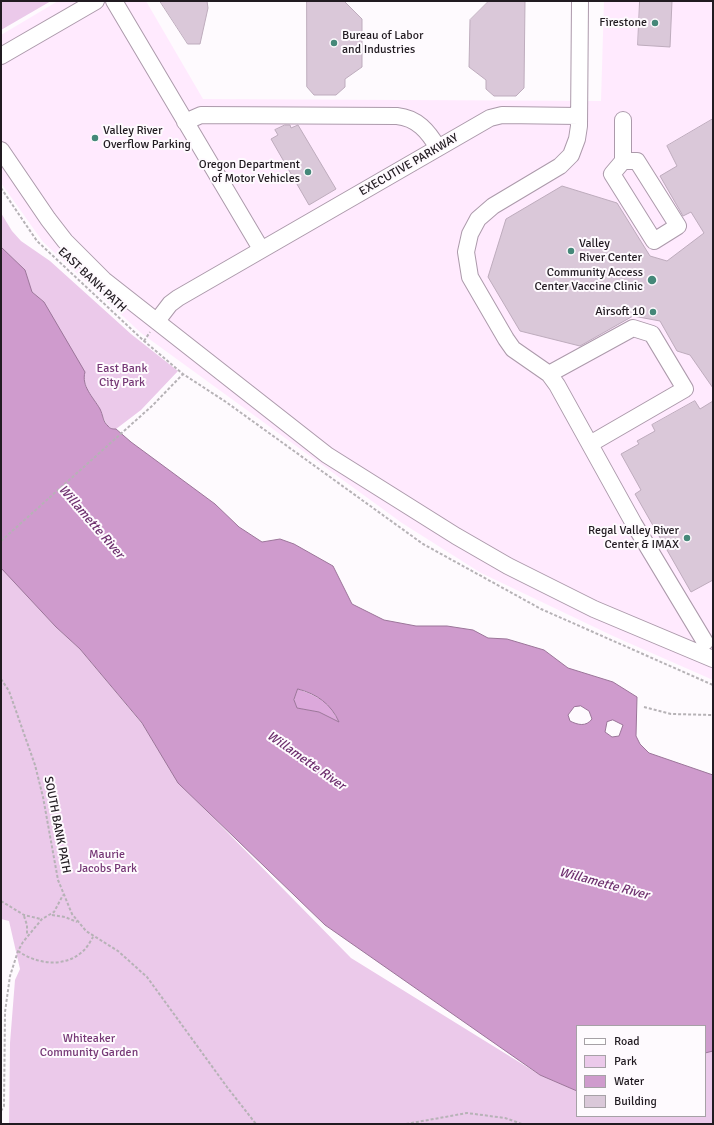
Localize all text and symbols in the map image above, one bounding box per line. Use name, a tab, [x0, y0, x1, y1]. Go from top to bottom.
place label: Firestone	[599, 16, 647, 30]
marker: Firestone	[650, 18, 660, 28]
place label: Bureau of Labor and Industries	[342, 29, 423, 57]
marker: Bureau of Labor and Industries	[329, 38, 339, 48]
place label: Valley River Overflow Parking	[103, 124, 191, 152]
street label: EXECUTIVE PARKWAY	[357, 131, 461, 199]
marker: Valley River Overflow Parking	[90, 133, 100, 143]
place label: Oregon Department of Motor Vehicles	[199, 158, 300, 186]
marker: Oregon Department of Motor Vehicles	[303, 167, 313, 177]
place label: Valley River Center	[579, 237, 642, 265]
street label: EAST BANK PATH	[55, 245, 129, 315]
marker: Valley River Center	[566, 246, 576, 256]
place label: Community Access Center Vaccine Clinic	[534, 266, 643, 294]
marker: Community Access Center Vaccine Clinic	[646, 274, 658, 286]
place label: Airsoft 10	[595, 305, 645, 319]
marker: Airsoft 10	[648, 307, 658, 317]
park label: East Bank City Park	[97, 362, 147, 390]
water label: Willamette River	[55, 482, 127, 562]
place label: Regal Valley River Center & IMAX	[588, 524, 679, 552]
marker: Regal Valley River Center & IMAX	[682, 533, 692, 543]
water label: Willamette River	[264, 728, 348, 794]
street label: SOUTH BANK PATH	[41, 775, 73, 875]
park label: Maurie Jacobs Park	[77, 848, 137, 876]
water label: Willamette River	[557, 865, 651, 903]
legend	[576, 1025, 706, 1117]
park label: Whiteaker Community Garden	[40, 1032, 138, 1060]
text: Road	[614, 1034, 640, 1049]
text: Park	[614, 1054, 637, 1069]
text: Water	[614, 1074, 644, 1089]
text: Building	[614, 1094, 657, 1109]

